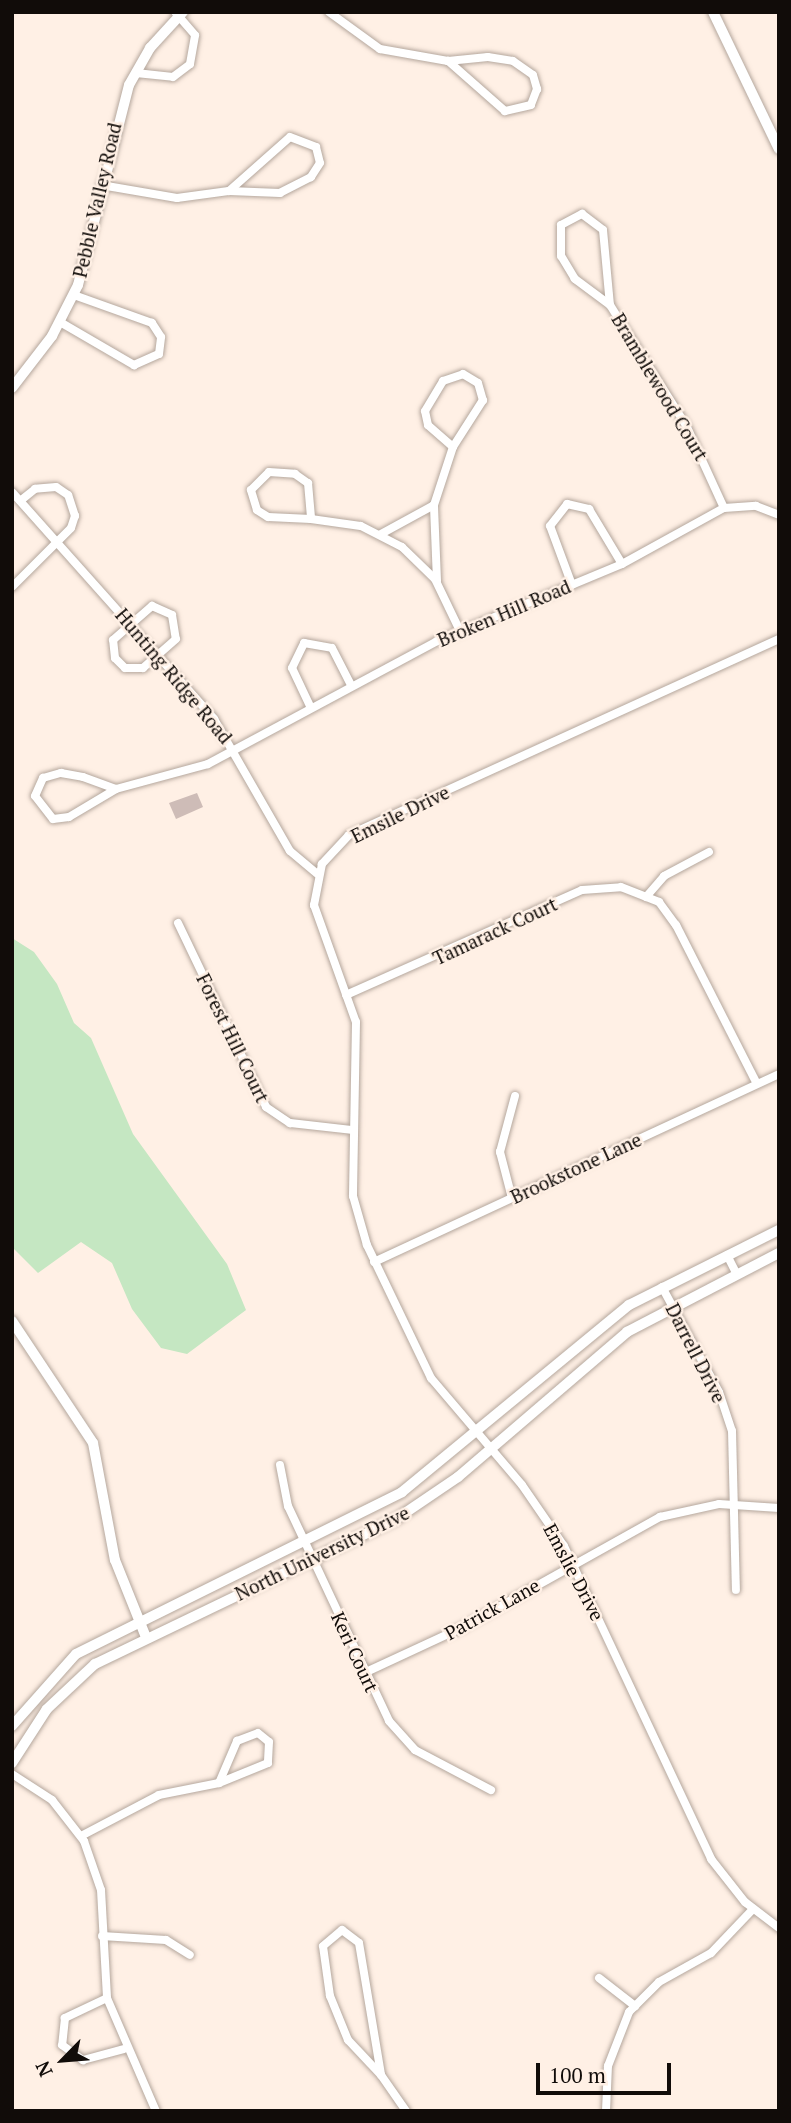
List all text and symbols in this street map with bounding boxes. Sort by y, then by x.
street label: Pebble Valley Road [68,120,126,280]
street label: Bramblewood Court [607,309,713,465]
street label: Broken Hill Road [434,575,574,651]
street label: Hunting Ridge Road [111,604,237,748]
street label: Emsile Drive [347,780,453,848]
street label: Tamarack Court [429,892,561,970]
street label: Forest Hill Court [192,970,274,1106]
street label: Brookstone Lane [507,1128,645,1208]
street label: Darrell Drive [661,1299,731,1407]
street label: North University Drive [231,1501,413,1605]
street label: Emslie Drive [539,1520,609,1624]
street label: Patrick Lane [441,1574,543,1644]
street label: Keri Court [326,1608,384,1696]
north arrow [28,2025,98,2095]
scale bar [539,2050,674,2094]
text: N [29,2057,58,2081]
text: 100 m [549,2061,606,2089]

